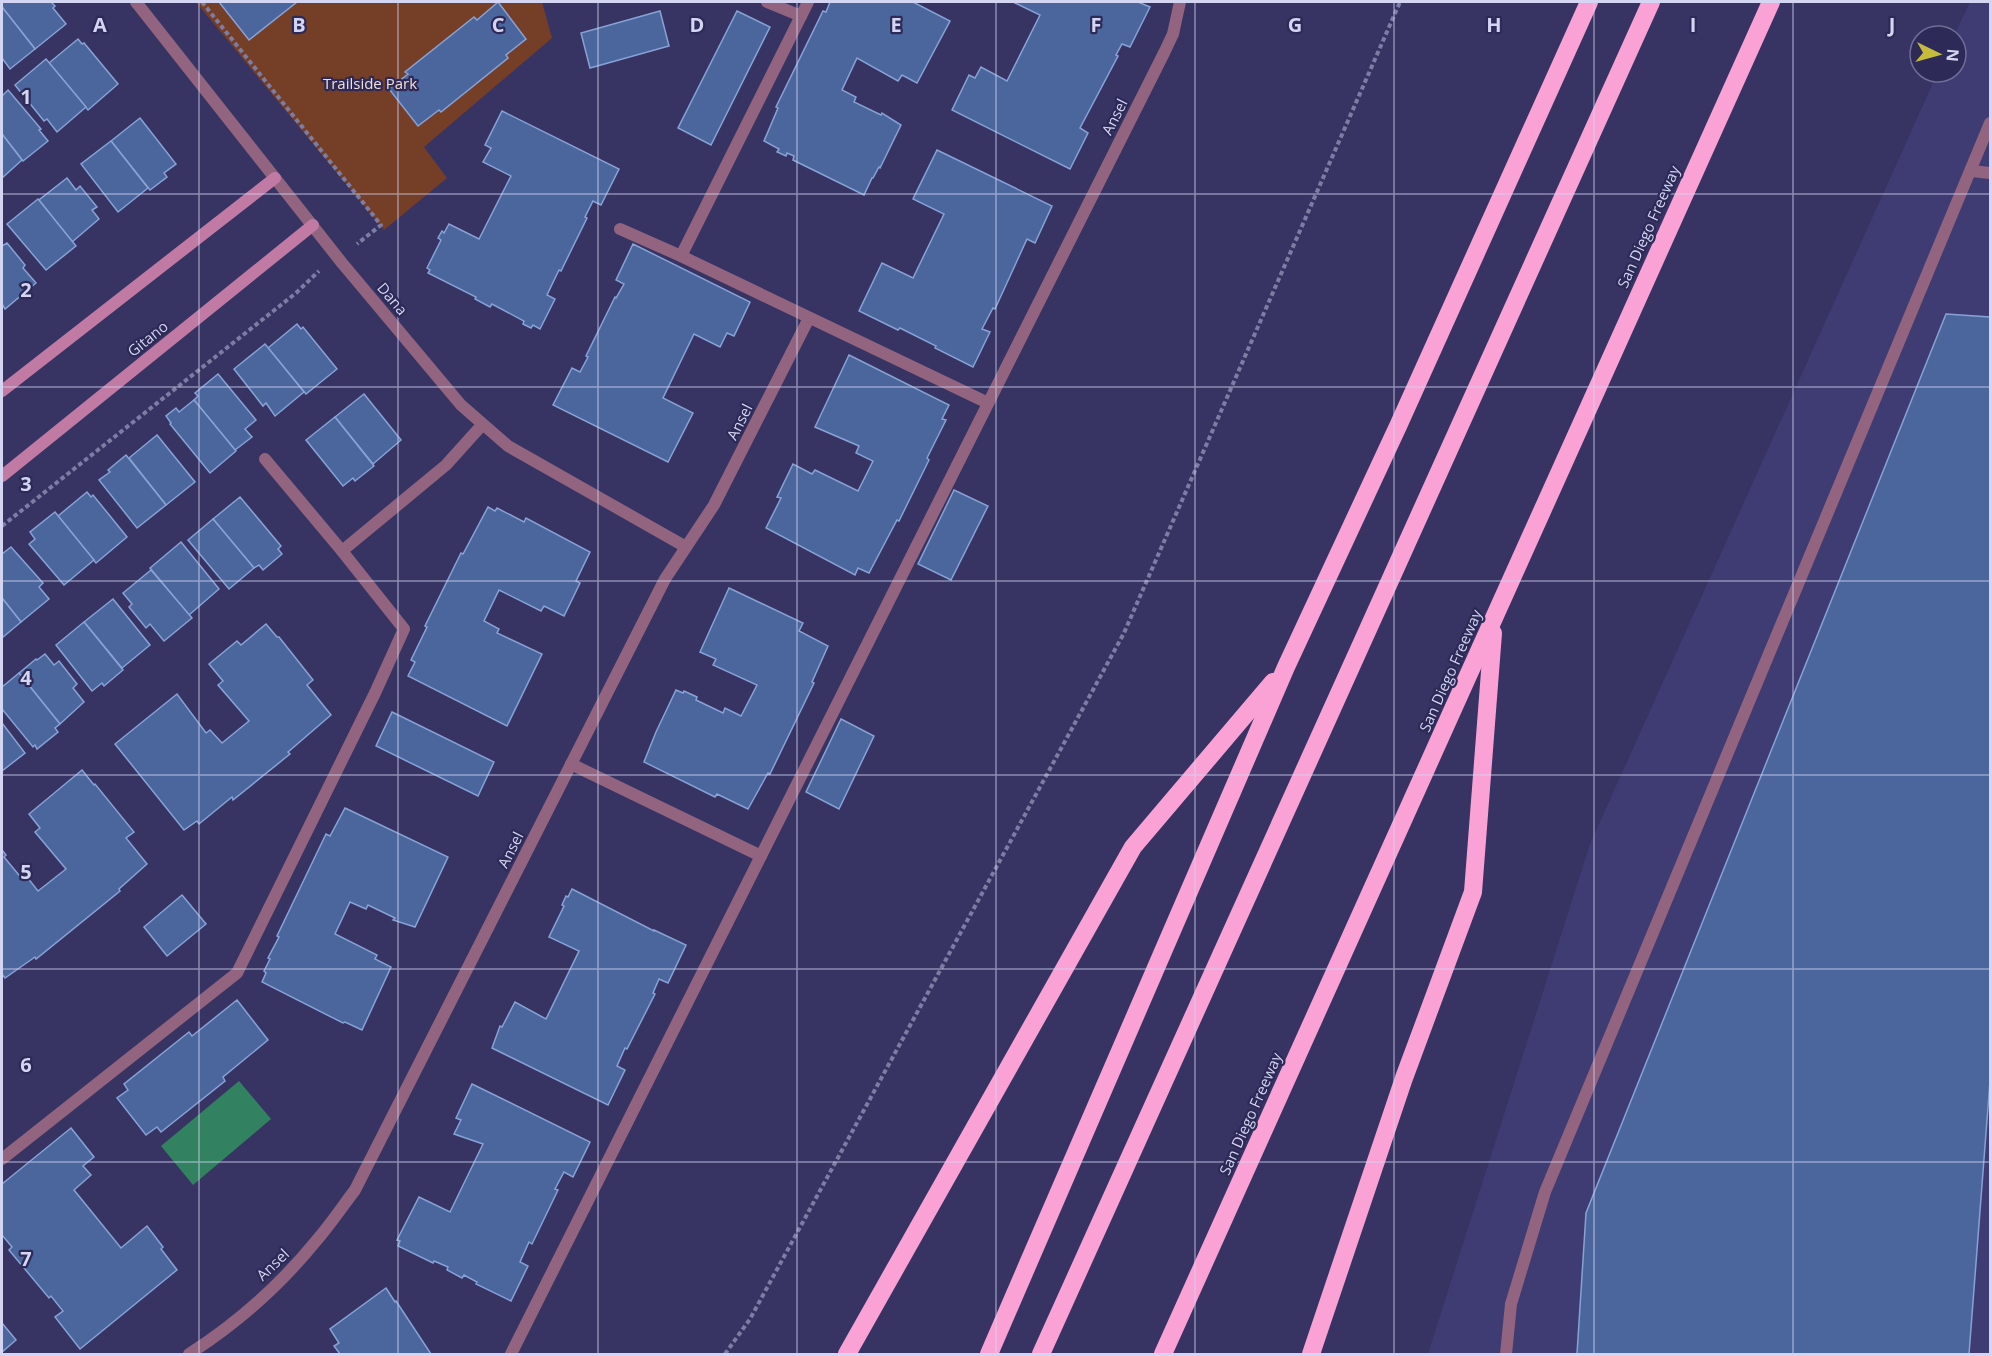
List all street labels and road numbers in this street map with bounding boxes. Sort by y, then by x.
street label: Ansel [1097,95,1132,138]
street label: San Diego Freeway [1612,162,1684,291]
street label: Dana [373,278,412,319]
street label: Gitano [123,316,172,361]
street label: Ansel [722,400,757,443]
street label: San Diego Freeway [1414,606,1486,735]
street label: Ansel [493,828,528,871]
street label: San Diego Freeway [1214,1049,1286,1178]
street label: Ansel [252,1244,293,1285]

